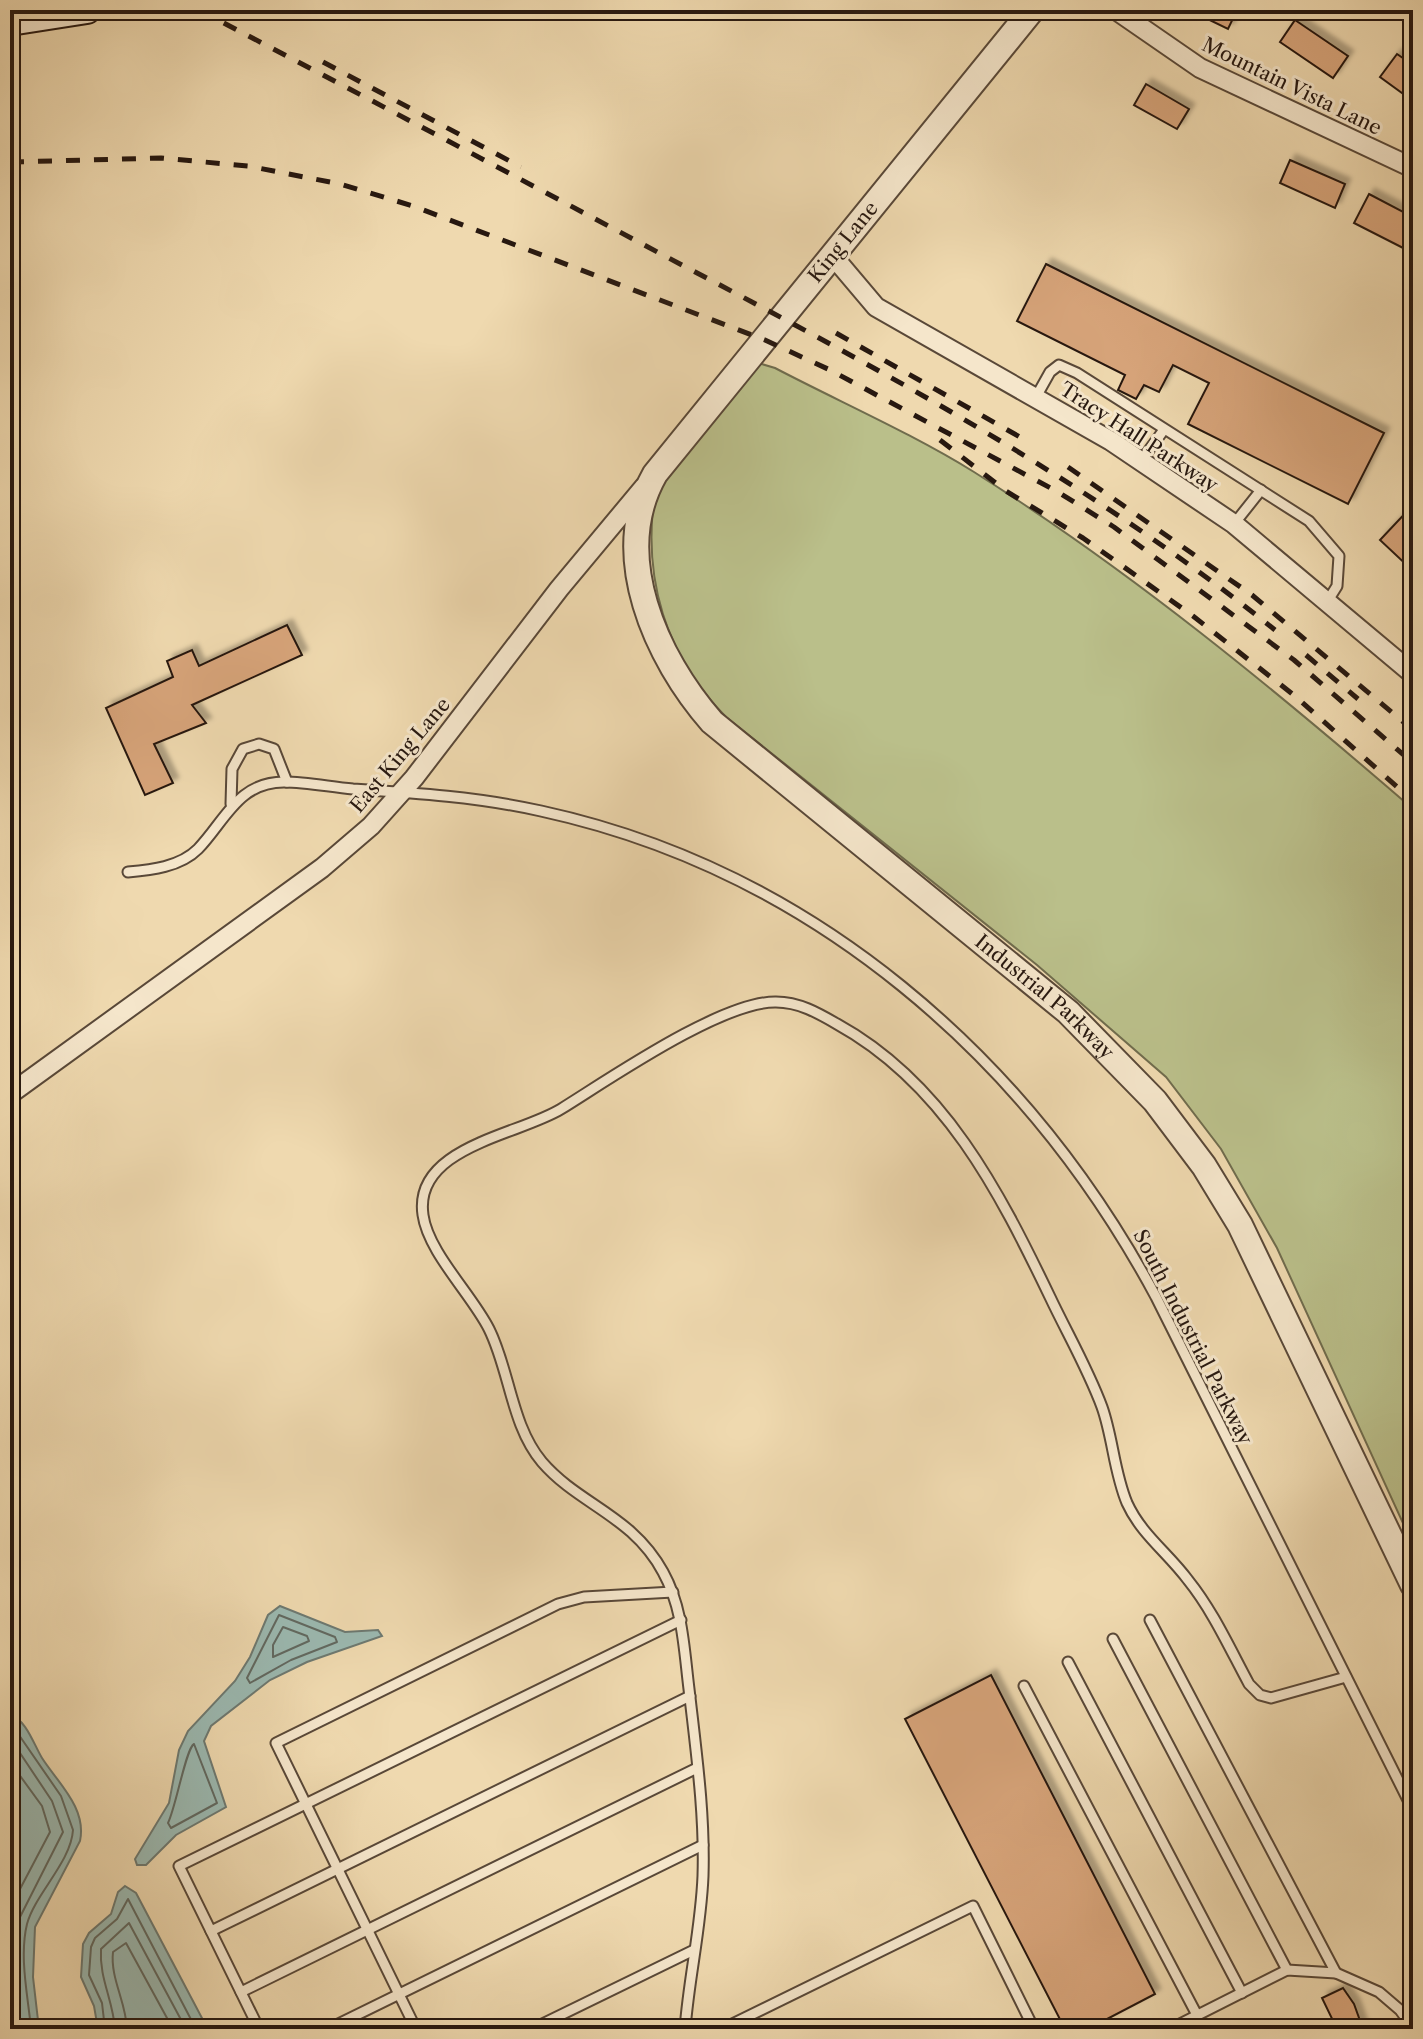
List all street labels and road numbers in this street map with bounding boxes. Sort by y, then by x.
street label: Mountain Vista Lane [1198,32,1386,140]
street label: King Lane [803,197,883,287]
street label: Tracy Hall Parkway [1055,377,1223,498]
street label: East King Lane [345,693,455,817]
street label: Industrial Parkway [970,929,1120,1064]
street label: South Industrial Parkway [1128,1225,1258,1449]

